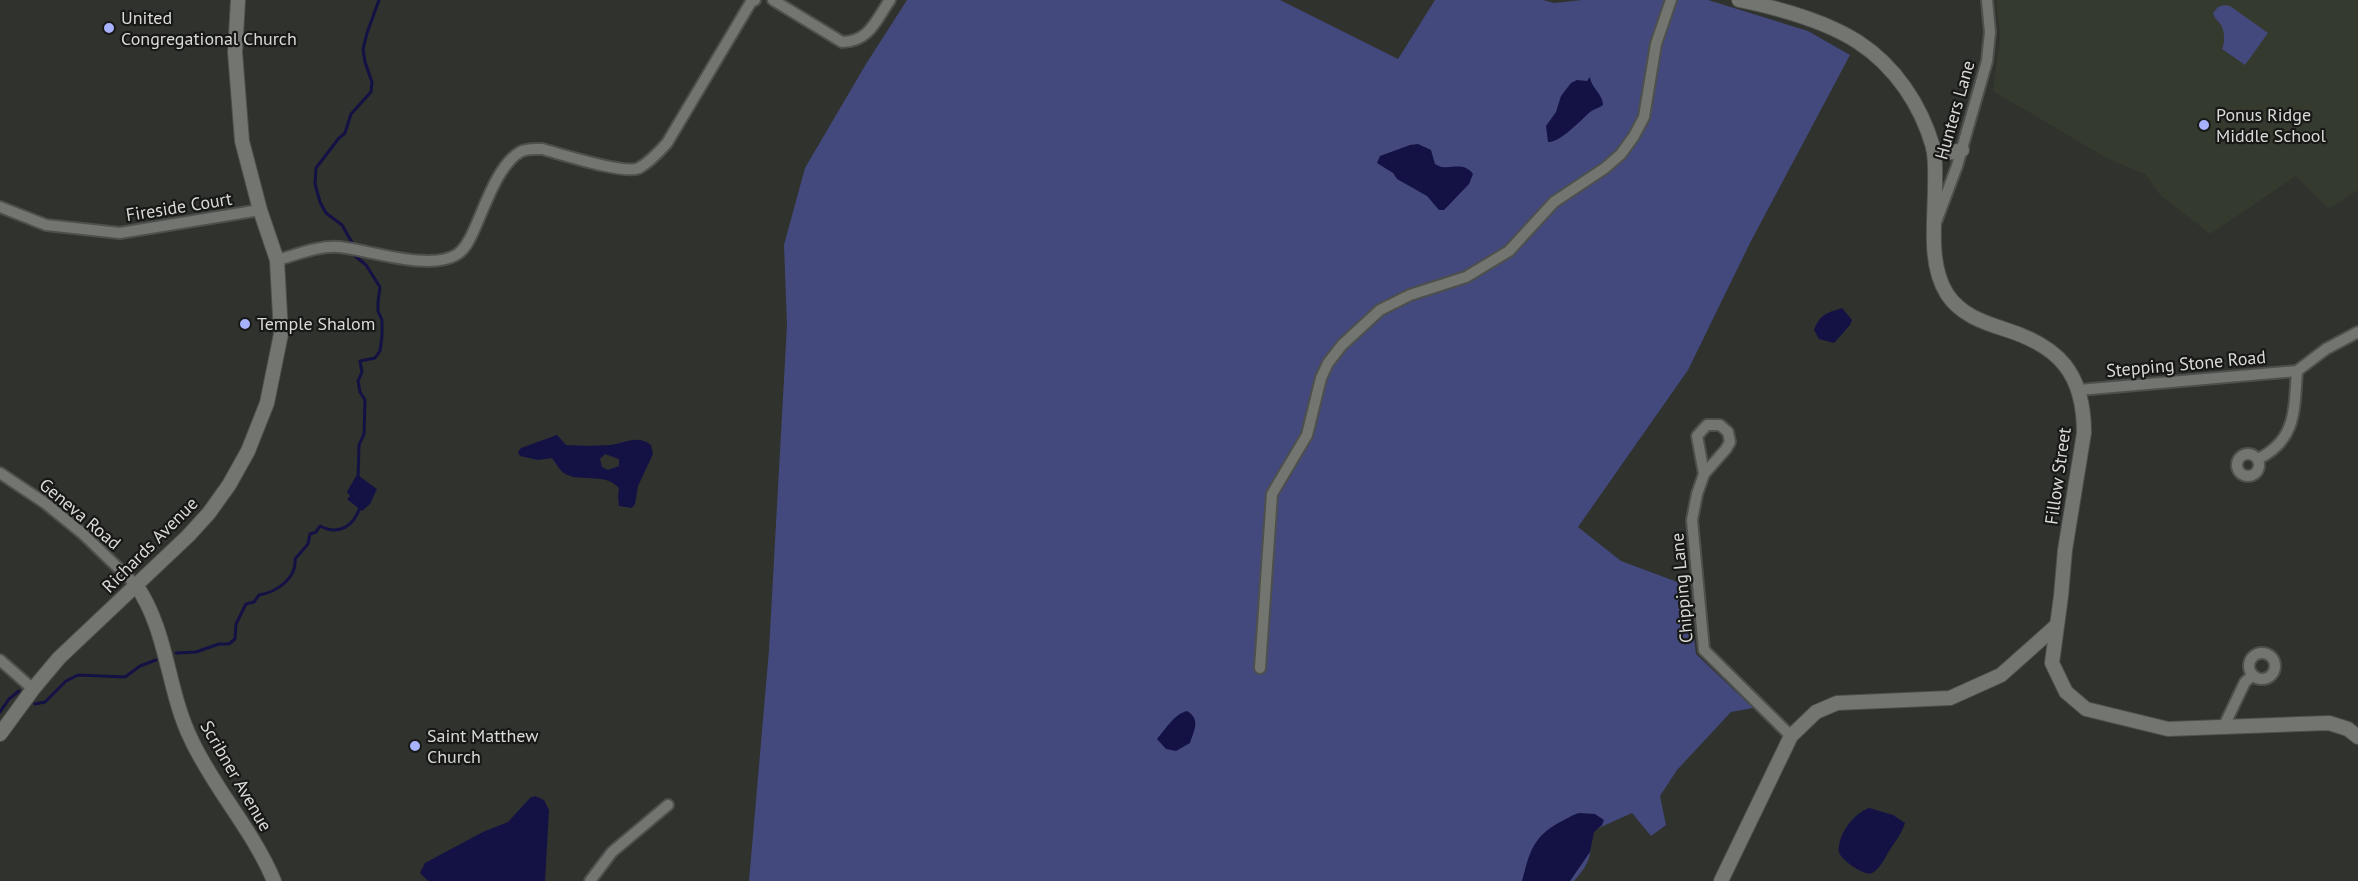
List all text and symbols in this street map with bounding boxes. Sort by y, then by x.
place label: United Congregational Church [121,6,297,50]
marker: United Congregational Church [102,21,116,35]
street label: Hunters Lane [1929,58,1980,162]
place label: Ponus Ridge Middle School [2216,103,2326,147]
marker: Ponus Ridge Middle School [2197,118,2211,132]
street label: Fireside Court [124,187,234,226]
place label: Temple Shalom [257,312,375,335]
marker: Temple Shalom [238,317,252,331]
street label: Stepping Stone Road [2105,345,2267,382]
street label: Fillow Street [2039,426,2076,526]
street label: Geneva Road [35,473,126,554]
street label: Richards Avenue [97,492,202,597]
street label: Chipping Lane [1665,532,1698,644]
street label: Scribner Avenue [195,716,277,835]
place label: Saint Matthew Church [427,724,539,768]
marker: Saint Matthew Church [408,739,422,753]

